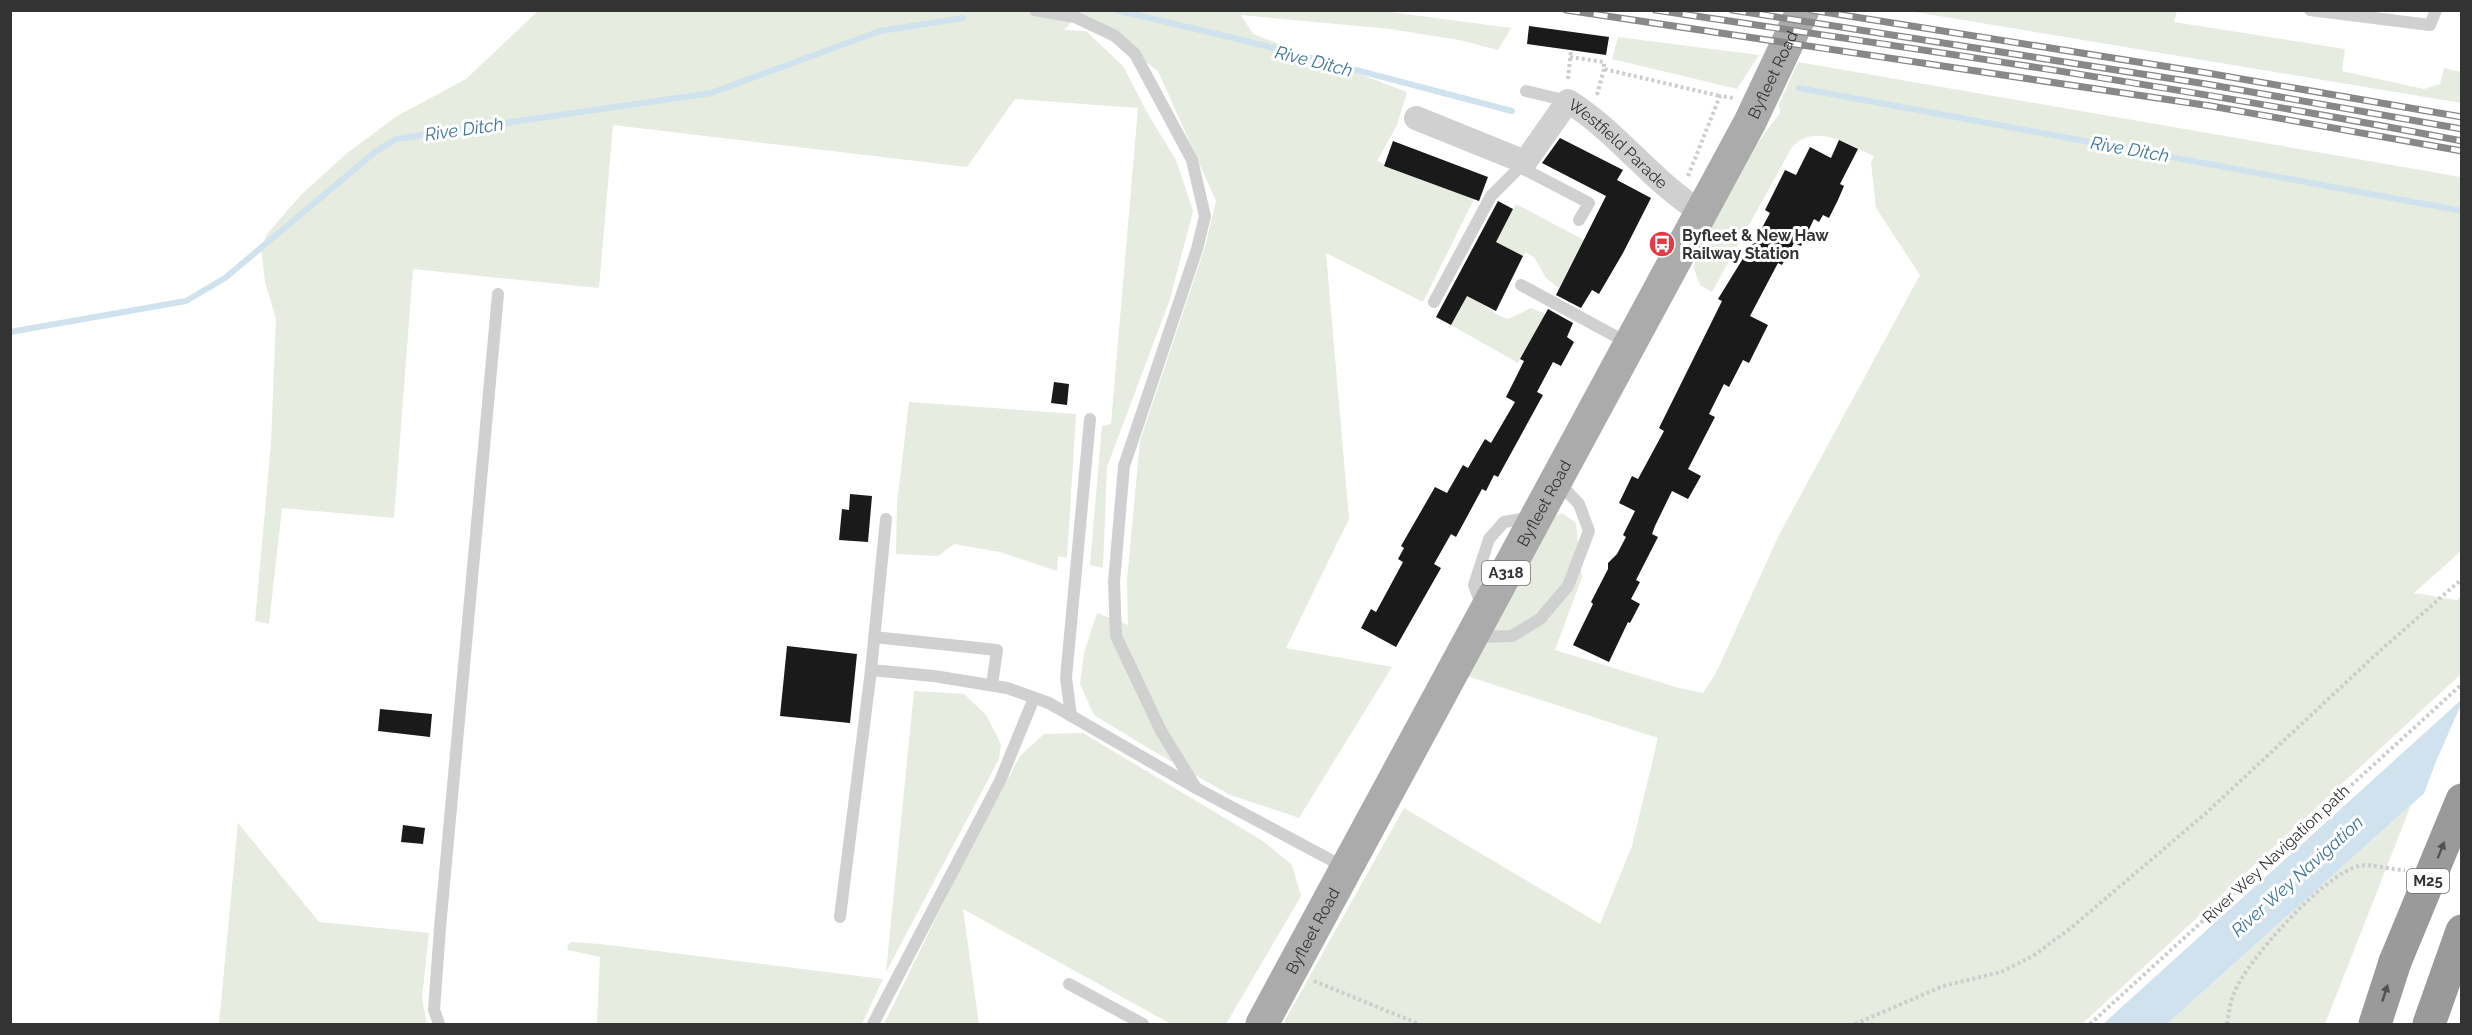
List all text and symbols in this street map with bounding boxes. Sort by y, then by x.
street label: Byfleet Road [1743,27,1801,122]
water label: Rive Ditch [1273,41,1355,81]
street label: Westfield Parade [1565,94,1672,192]
water label: Rive Ditch [423,113,505,145]
water label: Rive Ditch [2089,132,2171,166]
place label: Byfleet & New Haw Railway Station [1682,226,1829,263]
bus stop icon: Byfleet & New Haw Railway Station [1647,229,1677,259]
street label: Byfleet Road [1513,457,1575,550]
road number: A318 [1482,561,1530,585]
street label: River Wey Navigation path [2198,780,2354,928]
water label: River Wey Navigation [2226,811,2368,941]
one-way arrow [2436,840,2446,858]
road number: M25 [2407,869,2449,893]
street label: Byfleet Road [1281,884,1343,977]
one-way arrow [2381,984,2390,1002]

